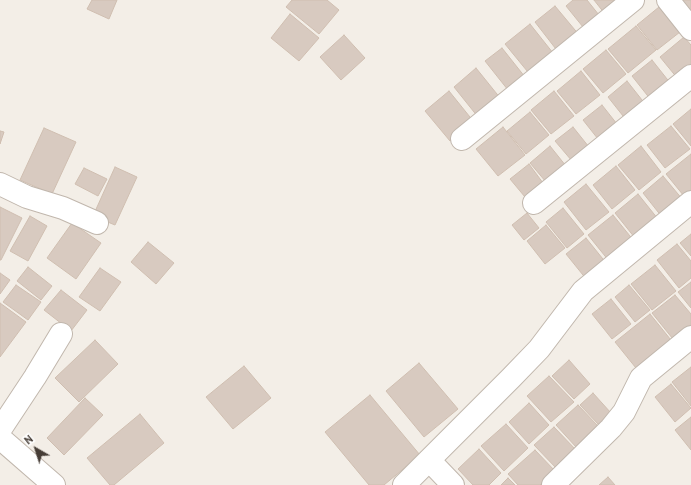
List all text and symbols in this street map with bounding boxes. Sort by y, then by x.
north arrow [16,429,56,469]
text: N [21,432,36,447]

